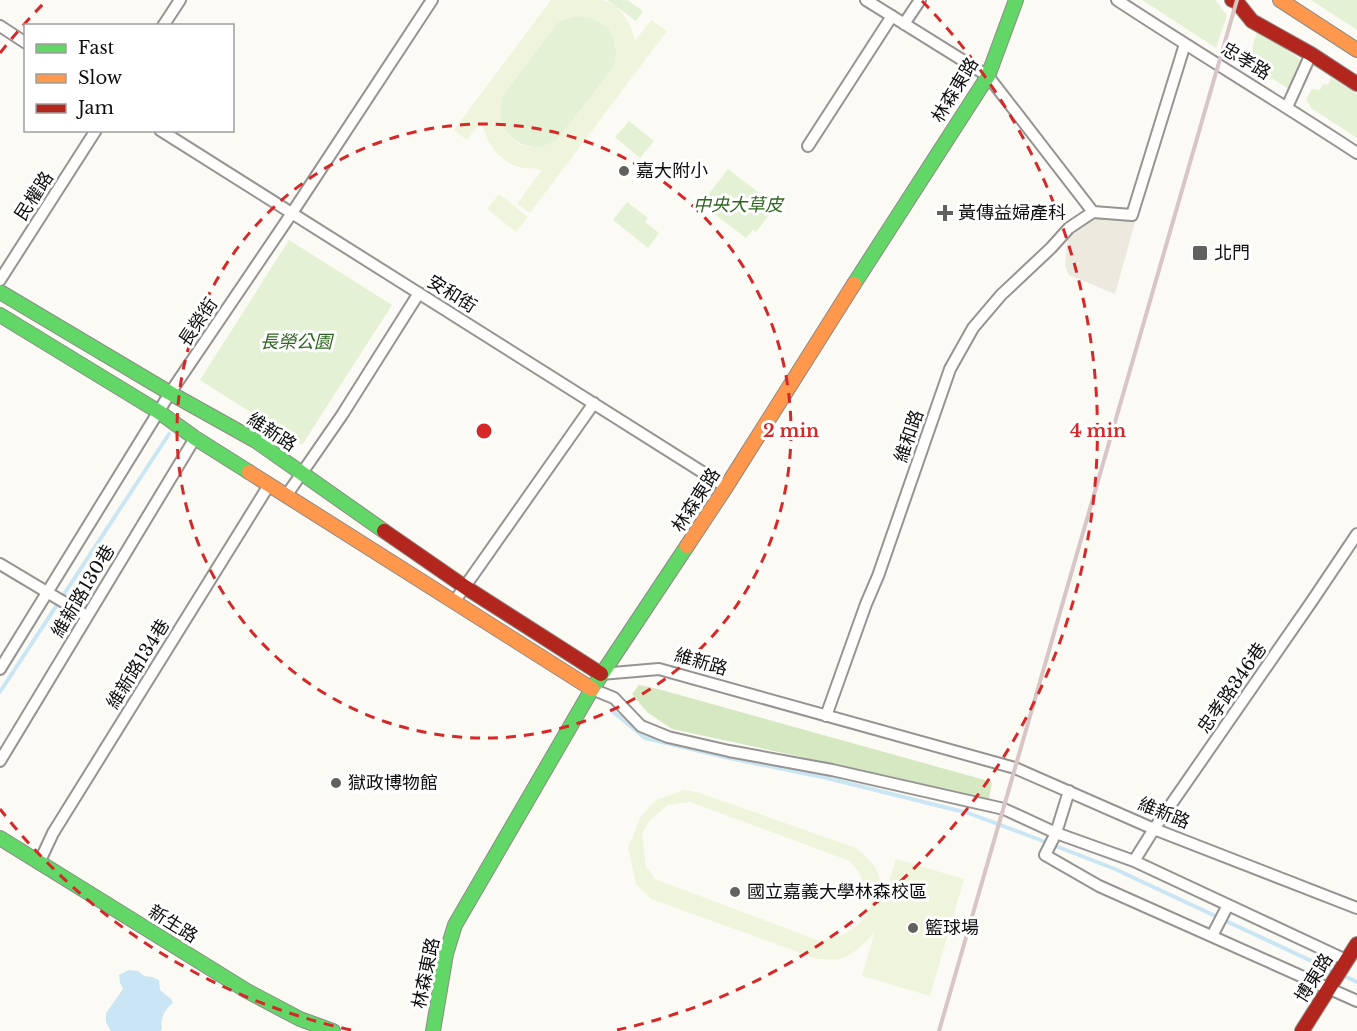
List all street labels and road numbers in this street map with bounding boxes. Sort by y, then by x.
street label: 忠孝路 [1217,38,1275,84]
street label: 林森東路 [927,53,983,127]
street label: 民權路 [10,167,58,225]
street label: 安和街 [423,270,481,318]
street label: 長榮街 [174,293,222,351]
street label: 維和路 [890,407,928,465]
street label: 維新路 [243,408,301,456]
street label: 林森東路 [667,464,725,536]
street label: 維新路130巷 [47,541,119,641]
street label: 維新路134巷 [102,615,174,713]
street label: 忠孝路346巷 [1193,639,1271,737]
street label: 維新路 [672,644,730,680]
street label: 維新路 [1135,793,1193,833]
street label: 新生路 [144,900,202,948]
street label: 林森東路 [408,935,444,1011]
street label: 博東路 [1290,949,1338,1007]

